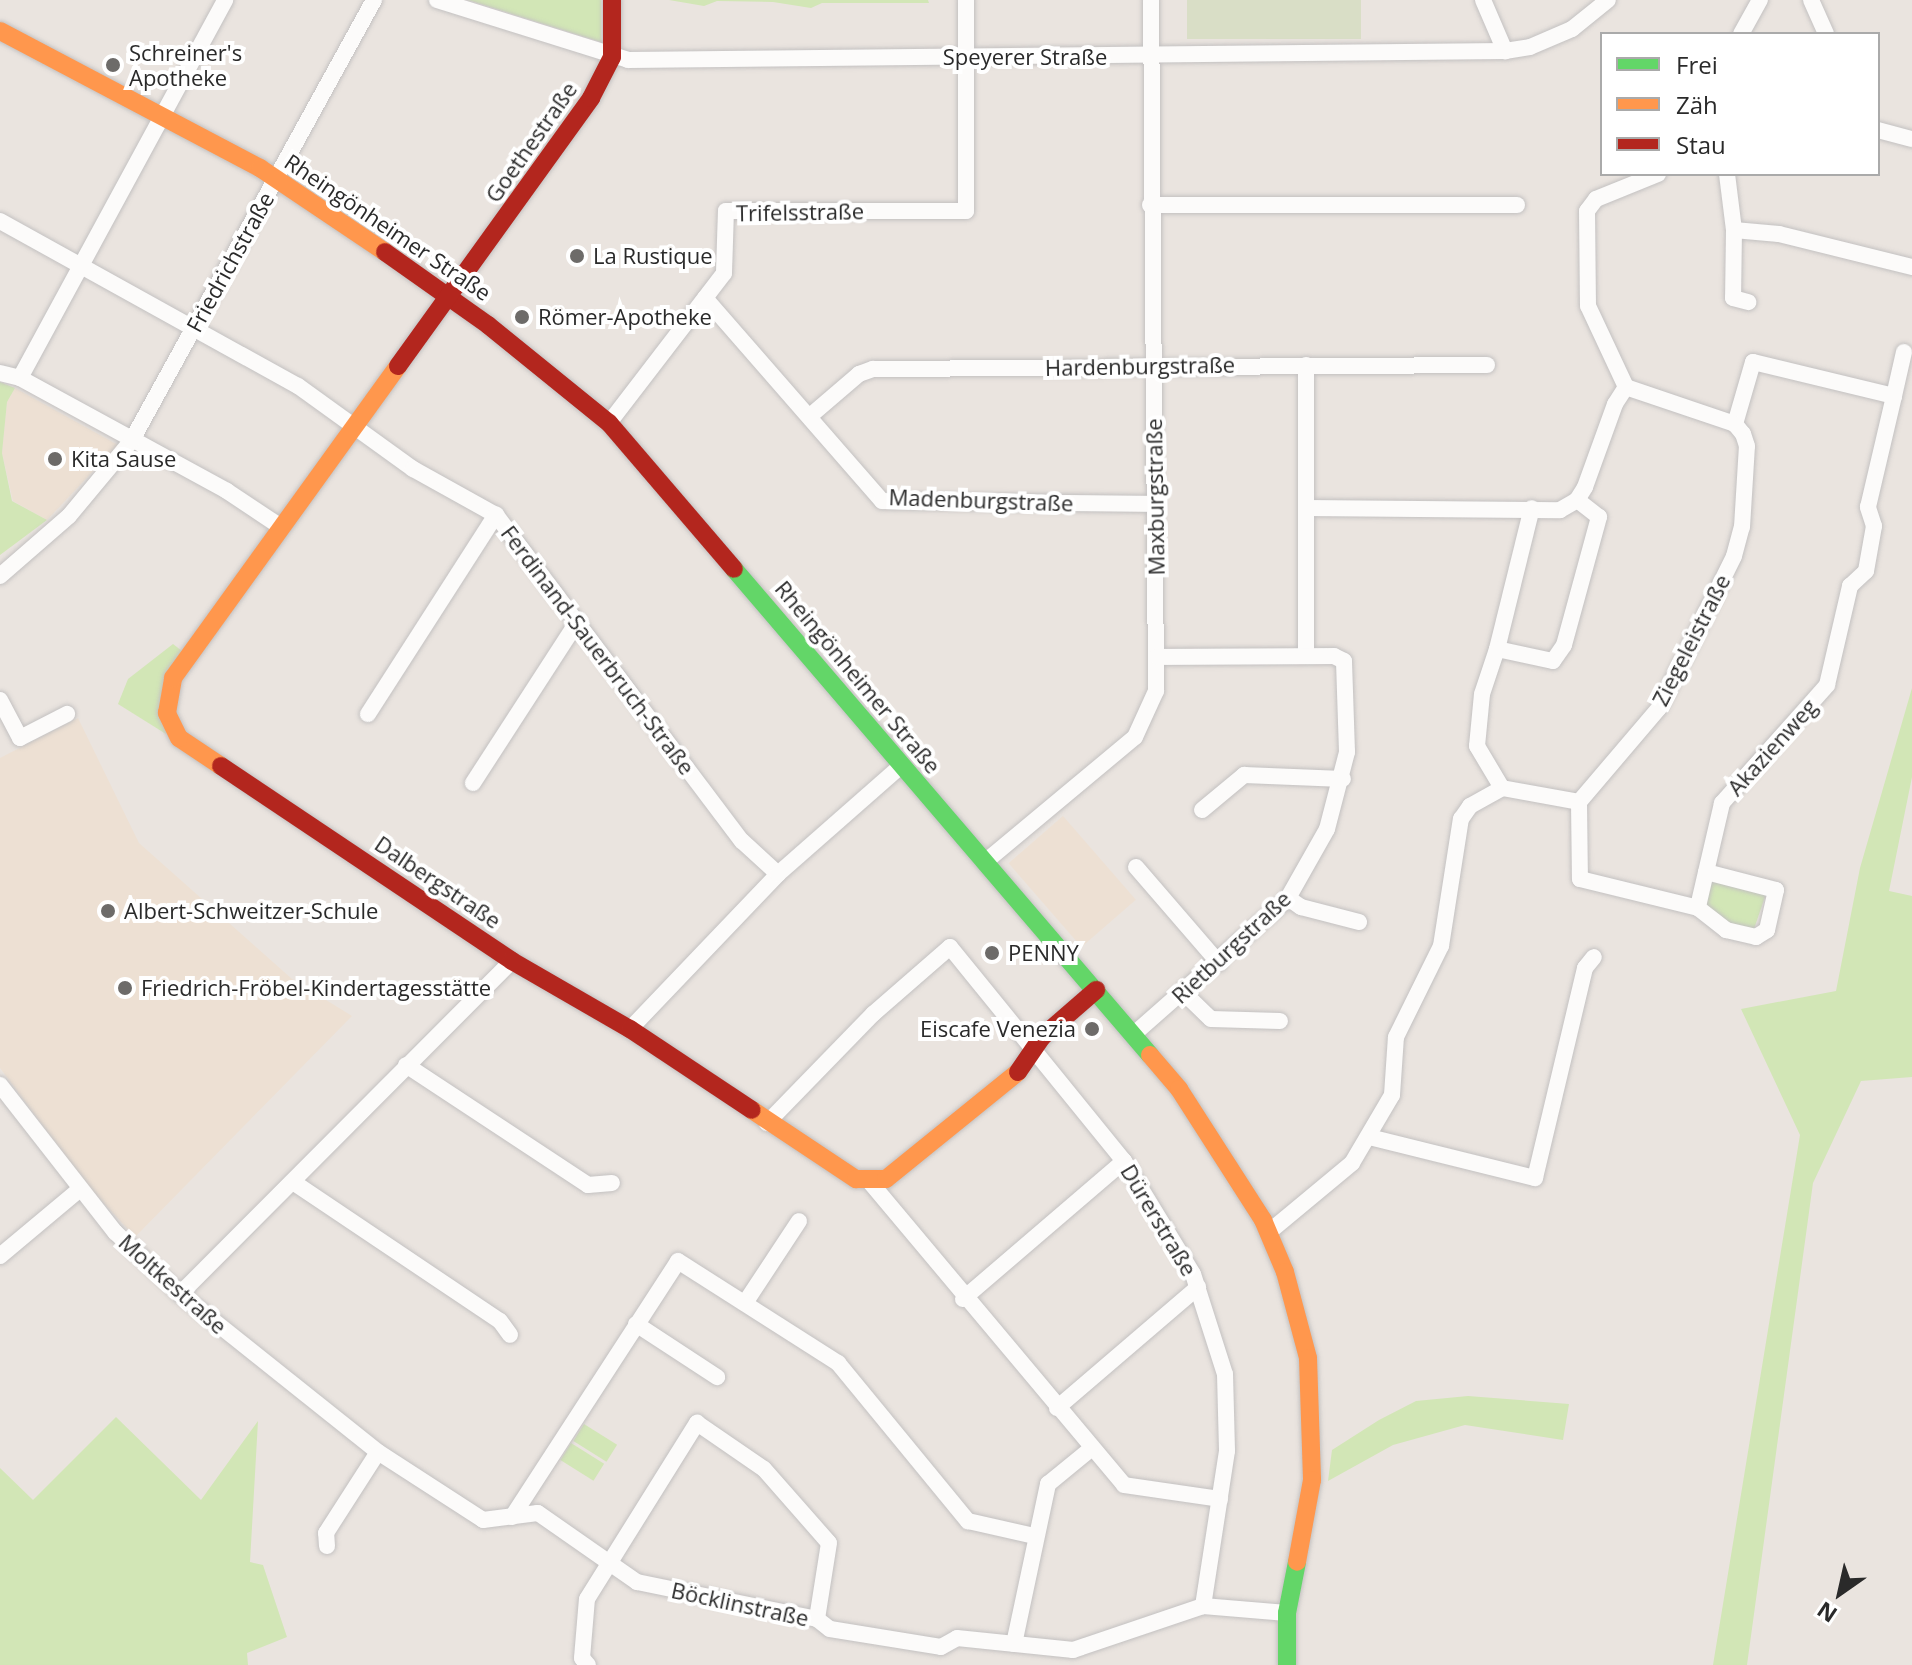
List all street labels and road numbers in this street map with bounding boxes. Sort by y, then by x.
street label: Speyerer Straße [943,44,1107,70]
street label: Goethestraße [480,77,582,207]
street label: Rheingönheimer Straße [280,148,496,306]
street label: Friedrichstraße [181,187,279,337]
street label: Trifelsstraße [736,198,864,226]
street label: Hardenburgstraße [1045,351,1235,381]
street label: Maxburgstraße [1140,418,1170,576]
street label: Madenburgstraße [888,484,1074,516]
street label: Ferdinand-Sauerbruch-Straße [496,520,700,780]
street label: Ziegeleistraße [1647,570,1735,710]
street label: Rheingönheimer Straße [770,575,946,779]
street label: Akazienweg [1722,693,1822,801]
street label: Dalbergstraße [370,830,506,934]
street label: Rietburgstraße [1166,885,1296,1009]
street label: Dürerstraße [1115,1159,1203,1281]
street label: Moltkestraße [114,1229,232,1339]
street label: Böcklinstraße [669,1577,811,1631]

